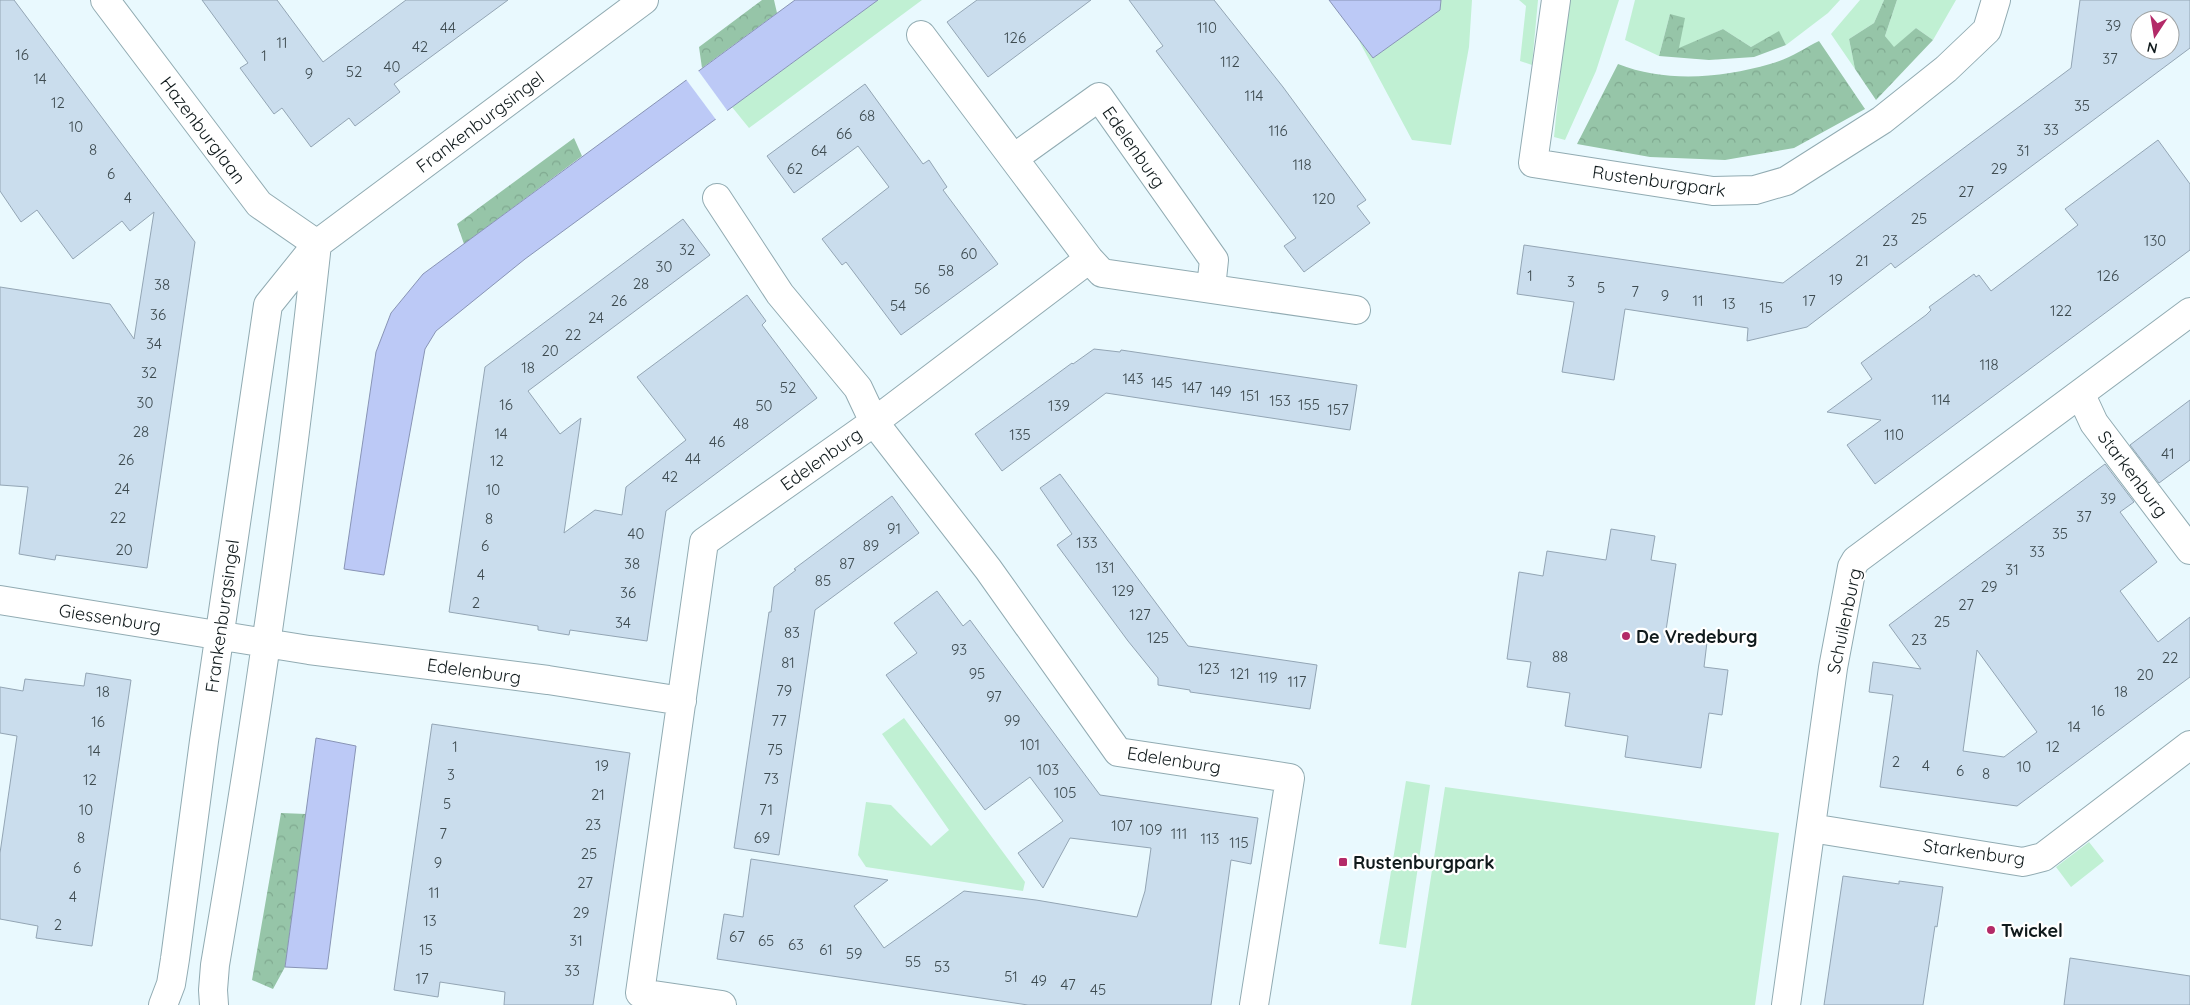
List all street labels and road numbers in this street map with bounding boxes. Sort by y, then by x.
street label: Frankenburgsingel [411,66,549,178]
street label: Hazenburglaan [155,72,251,188]
street label: Edelenburg [1097,102,1171,192]
street label: Rustenburgpark [1591,160,1727,202]
street label: Edelenburg [776,422,866,496]
street label: Starkenburg [2093,426,2173,522]
street label: Frankenburgsingel [200,538,244,694]
street label: Schuilenburg [1822,566,1866,676]
street label: Giessenburg [57,599,163,637]
street label: Edelenburg [425,653,523,689]
street label: Edelenburg [1125,741,1223,779]
street label: Starkenburg [1921,833,2027,871]

